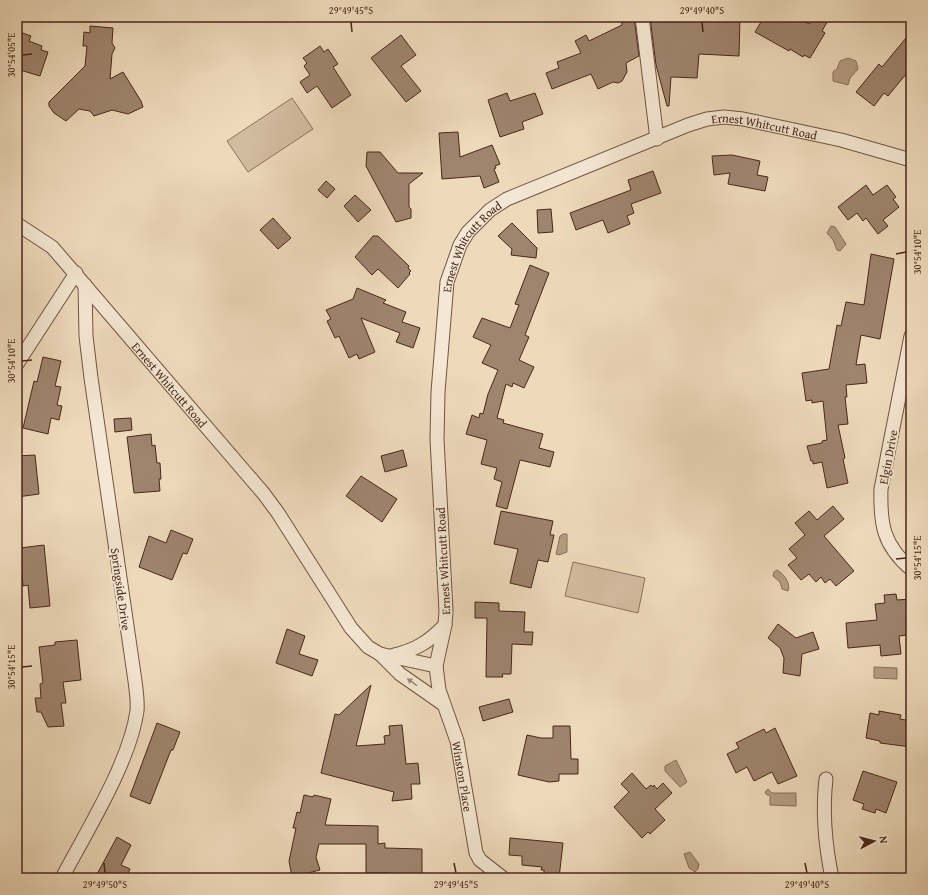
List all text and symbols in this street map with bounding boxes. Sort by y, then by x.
text: 29°49'45"S [329,3,373,18]
text: 29°49'40"S [680,3,724,18]
text: 30°54'05"E [4,33,19,77]
street label: Ernest Whitcutt Road [710,108,820,143]
street label: Ernest Whitcutt Road [438,196,505,293]
text: 30°54'10"E [910,230,925,274]
street label: Ernest Whitcutt Road [128,338,212,431]
text: 30°54'10"E [4,339,19,383]
street label: Elgin Drive [874,428,902,486]
street label: Ernest Whitcutt Road [432,506,454,615]
text: 30°54'15"E [910,536,925,580]
street label: Springside Drive [107,547,135,632]
text: 30°54'15"E [4,645,19,689]
one-way arrow [406,678,417,686]
street label: Winston Place [449,740,477,813]
north arrow [854,821,894,861]
text: N [876,835,892,845]
text: 29°49'50"S [83,877,127,892]
text: 29°49'45"S [434,877,478,892]
text: 29°49'40"S [785,877,829,892]

